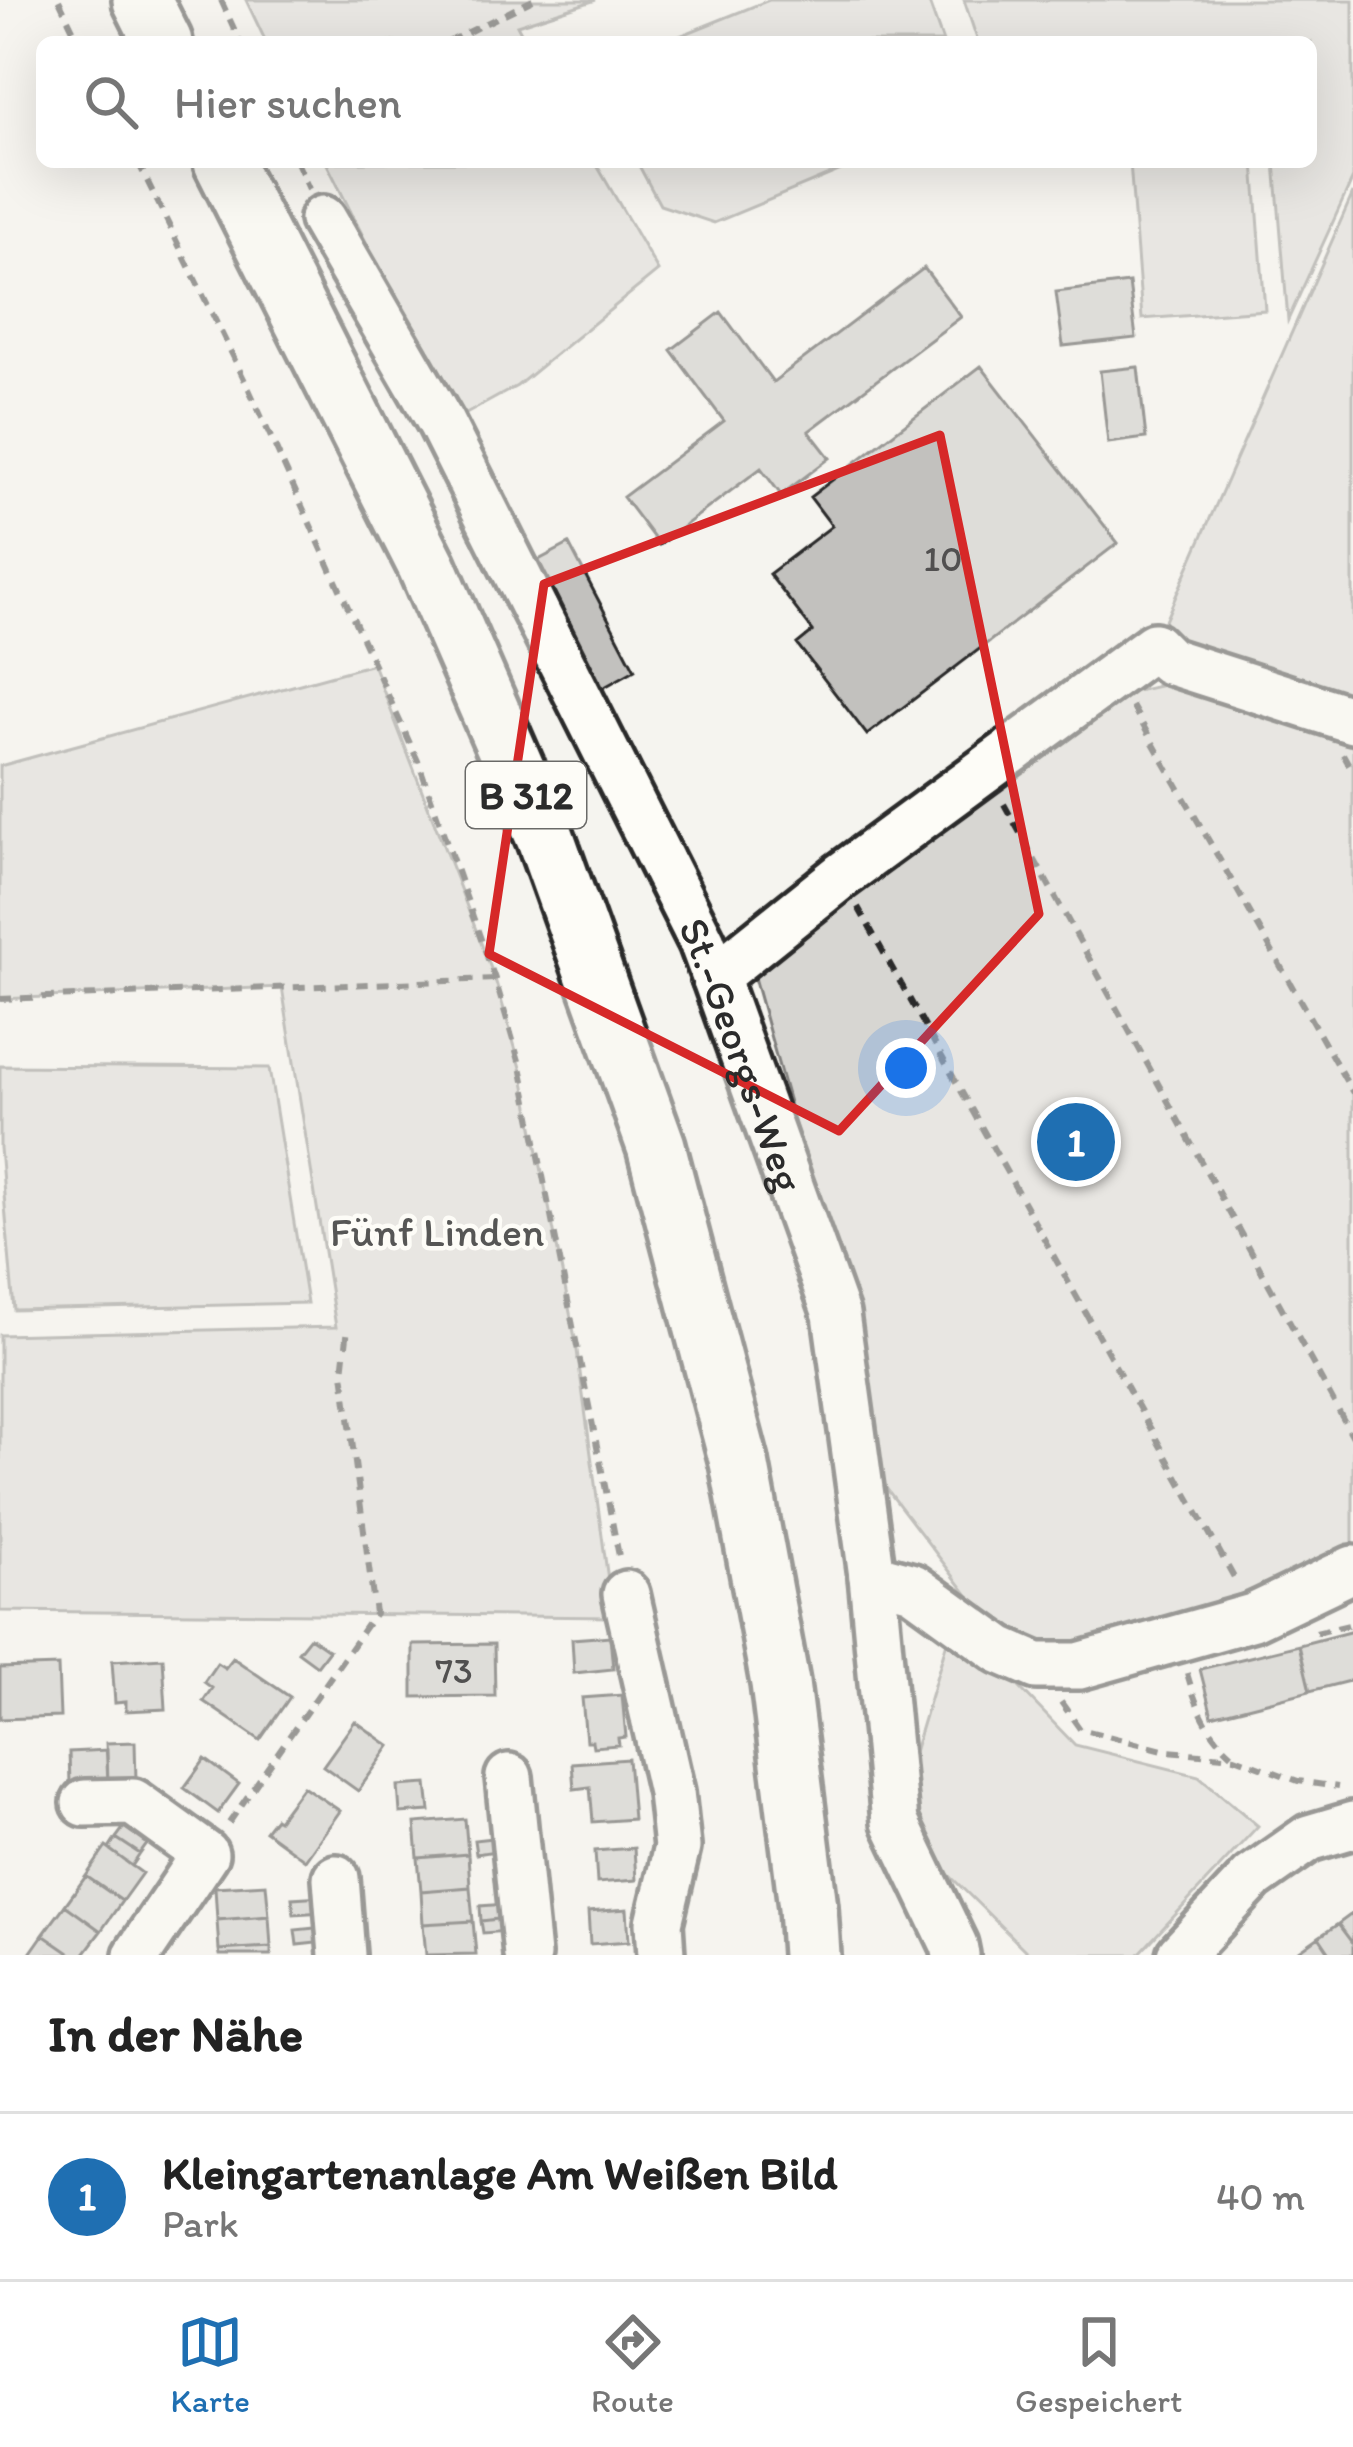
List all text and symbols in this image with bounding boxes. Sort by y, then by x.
search box [36,36,1317,168]
icon: search [78,69,144,135]
text: Hier suchen [174,75,402,129]
house number: 10 [924,537,962,580]
road number: B 312 [466,762,586,828]
street label: St.-Georgs-Weg [668,909,815,1199]
your location [876,1038,936,1098]
pin: 1 [1037,1097,1115,1187]
park label: Fünf Linden [330,1206,544,1257]
house number: 73 [435,1649,473,1692]
text: In der Nähe [48,2003,303,2064]
text: Kleingartenanlage Am Weißen Bild [162,2146,837,2200]
text: 1 [78,2173,96,2220]
text: 40 m [1216,2173,1305,2220]
text: Park [162,2200,239,2247]
tab: Karte [171,2309,250,2420]
tab: Route [591,2309,674,2420]
tab: Gespeichert [1015,2309,1182,2420]

